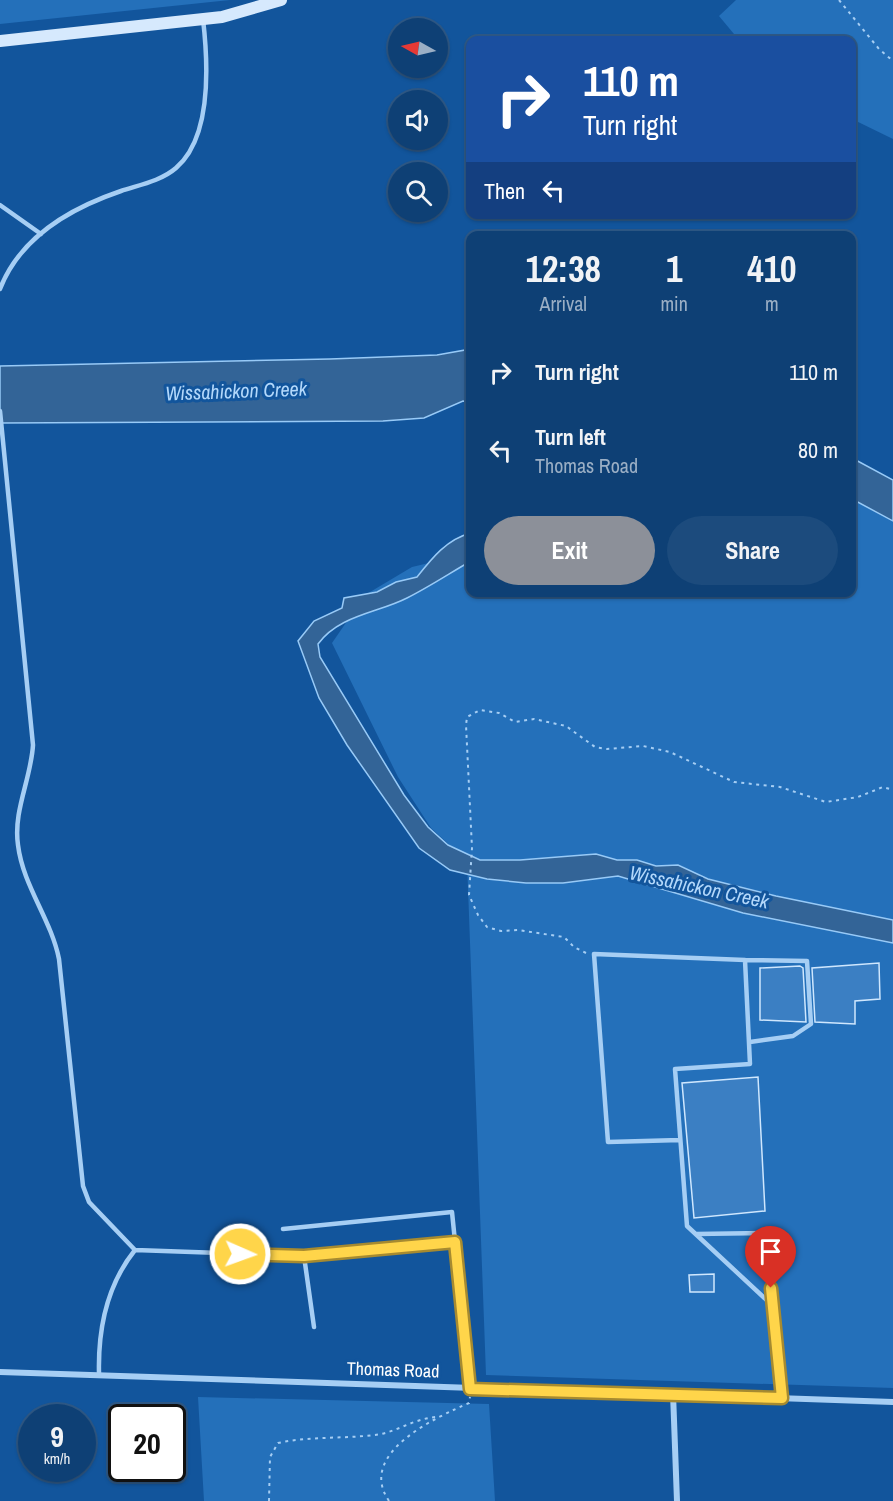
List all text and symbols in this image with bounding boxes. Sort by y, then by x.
north arrow [388,18,448,78]
map controls [388,18,448,222]
text: 110 m [583,53,679,109]
icon: right [484,60,562,138]
button: sound [388,90,448,150]
text: Turn right [583,107,677,143]
button: search [388,162,448,222]
icon: left [537,174,570,207]
text: Then [484,176,525,206]
text: 12:38 [525,245,601,293]
text: 1 [666,245,682,293]
text: 410 [747,245,797,293]
text: Arrival [540,290,587,317]
text: min [660,290,688,317]
text: m [765,290,779,317]
icon: right [484,356,517,389]
text: Turn right [535,357,619,387]
text: 110 m [789,357,838,387]
water label: Wissahickon Creek [165,375,308,406]
text: Turn left [535,422,606,452]
icon: left [484,434,517,467]
text: 80 m [798,435,838,465]
text: Thomas Road [535,452,638,479]
button: Exit [484,516,655,585]
button: Share [667,516,838,585]
water label: Wissahickon Creek [627,859,772,915]
position arrow [208,1222,272,1286]
pin [745,1226,796,1288]
icon: arrive [754,1235,787,1268]
street label: Thomas Road [346,1355,440,1384]
speed limit sign: 20 [108,1404,186,1482]
text: 9 [50,1416,64,1456]
text: km/h [44,1448,70,1469]

